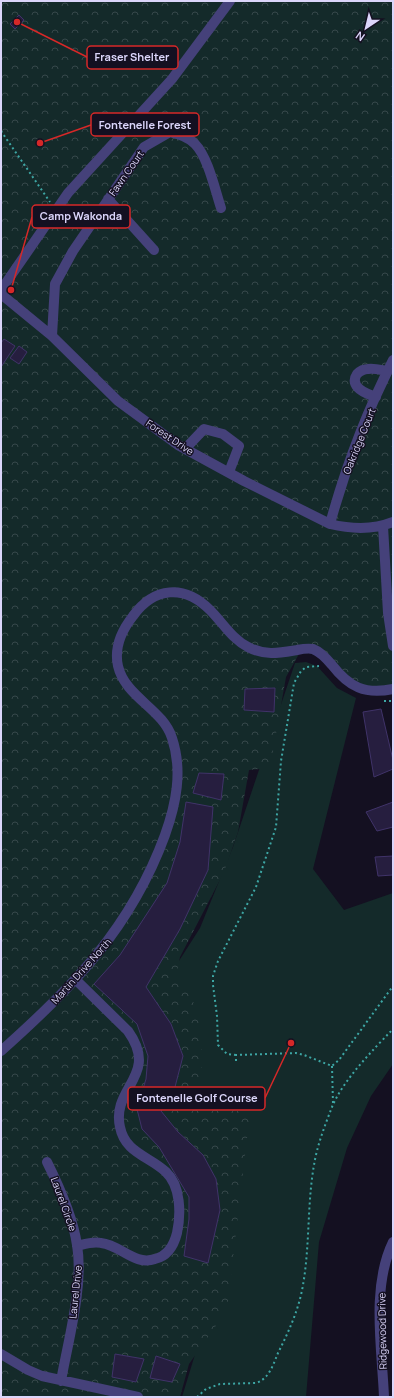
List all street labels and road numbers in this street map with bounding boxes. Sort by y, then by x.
street label: Fawn Court [105,148,147,198]
street label: Oakridge Court [339,406,379,476]
street label: Forest Drive [143,416,197,458]
street label: Martin Drive North [48,935,114,1007]
street label: Laurel Circle [48,1175,80,1233]
street label: Laurel Drive [65,1264,85,1319]
street label: Ridgewood Drive [374,1292,390,1369]

